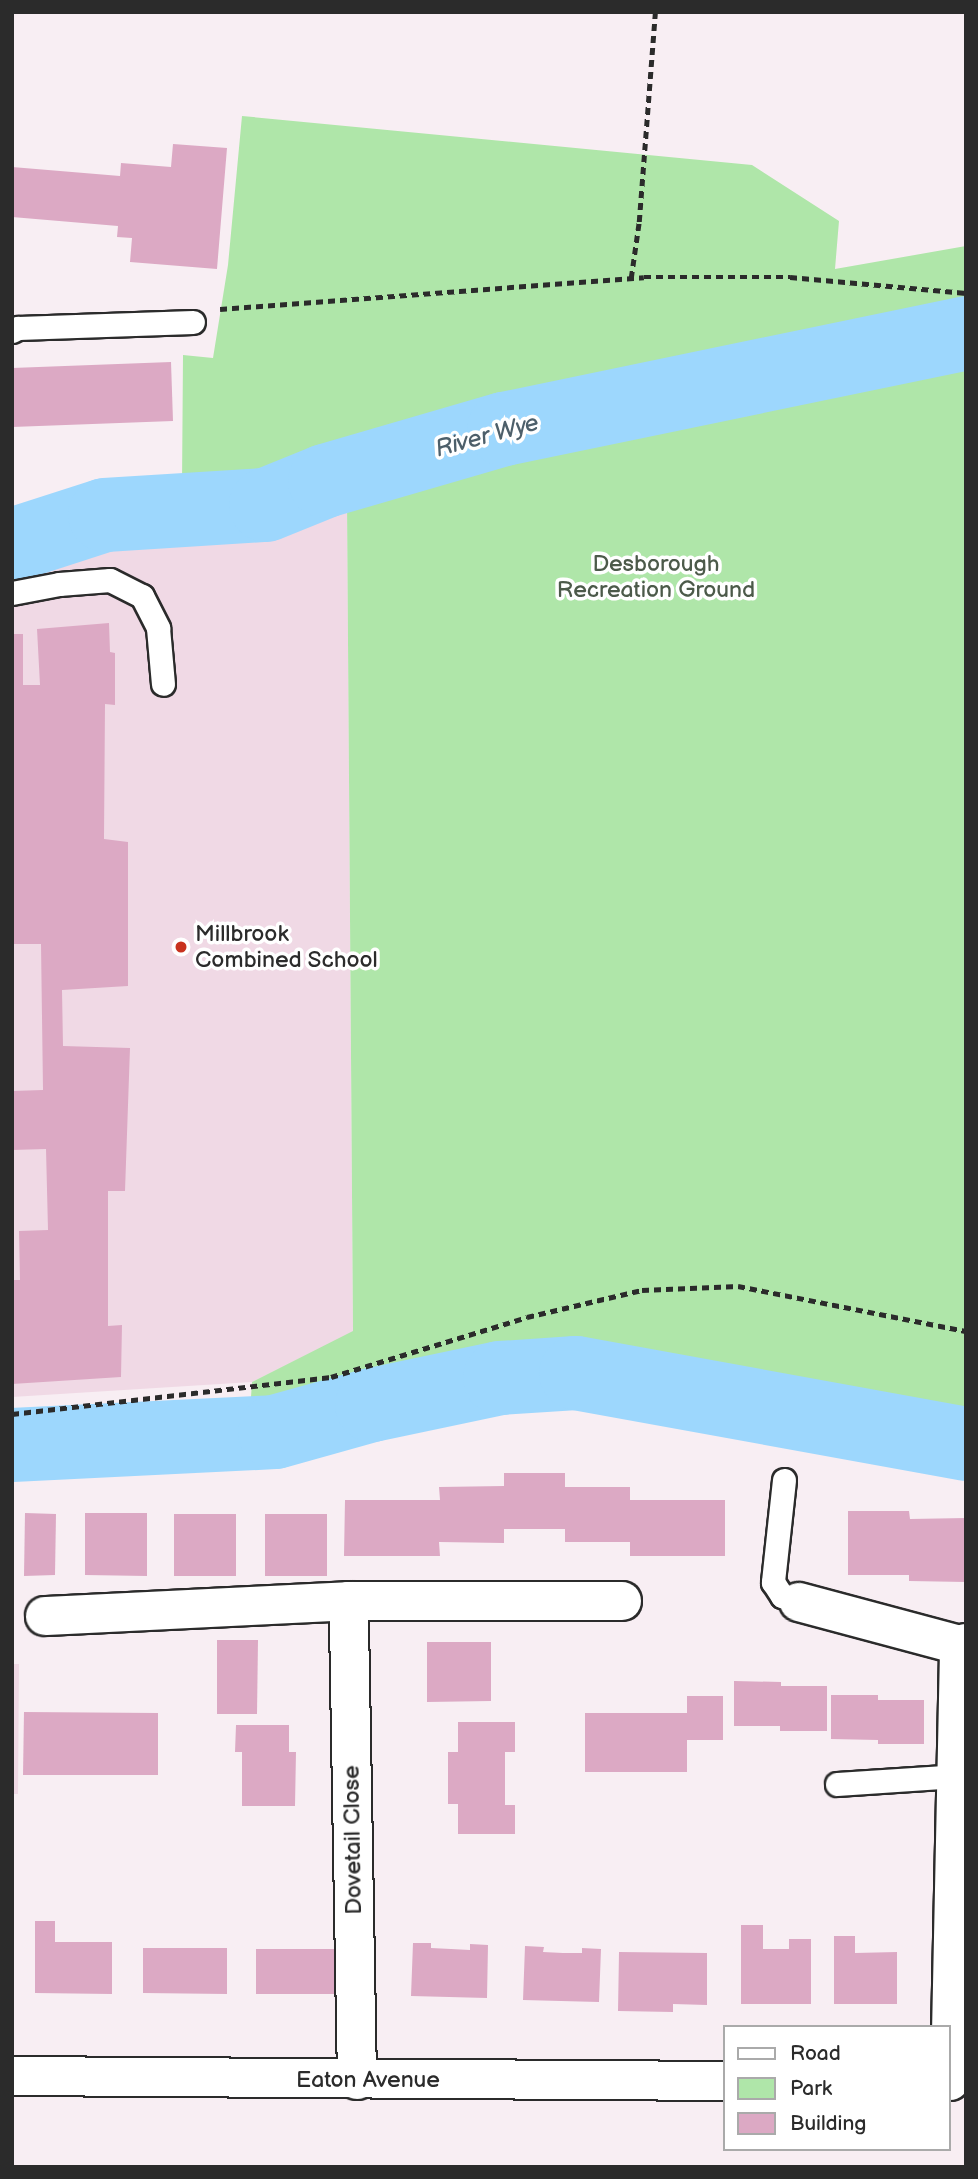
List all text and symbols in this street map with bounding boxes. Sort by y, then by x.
water label: River Wye [432,408,542,464]
park label: Desborough Recreation Ground [557,550,755,604]
place label: Millbrook Combined School [195,920,378,974]
marker: Millbrook Combined School [173,939,189,955]
street label: Dovetail Close [338,1765,368,1915]
legend [722,2025,950,2151]
text: Road [790,2041,841,2066]
street label: Eaton Avenue [296,2066,440,2094]
text: Park [790,2076,832,2101]
text: Building [790,2111,866,2136]

